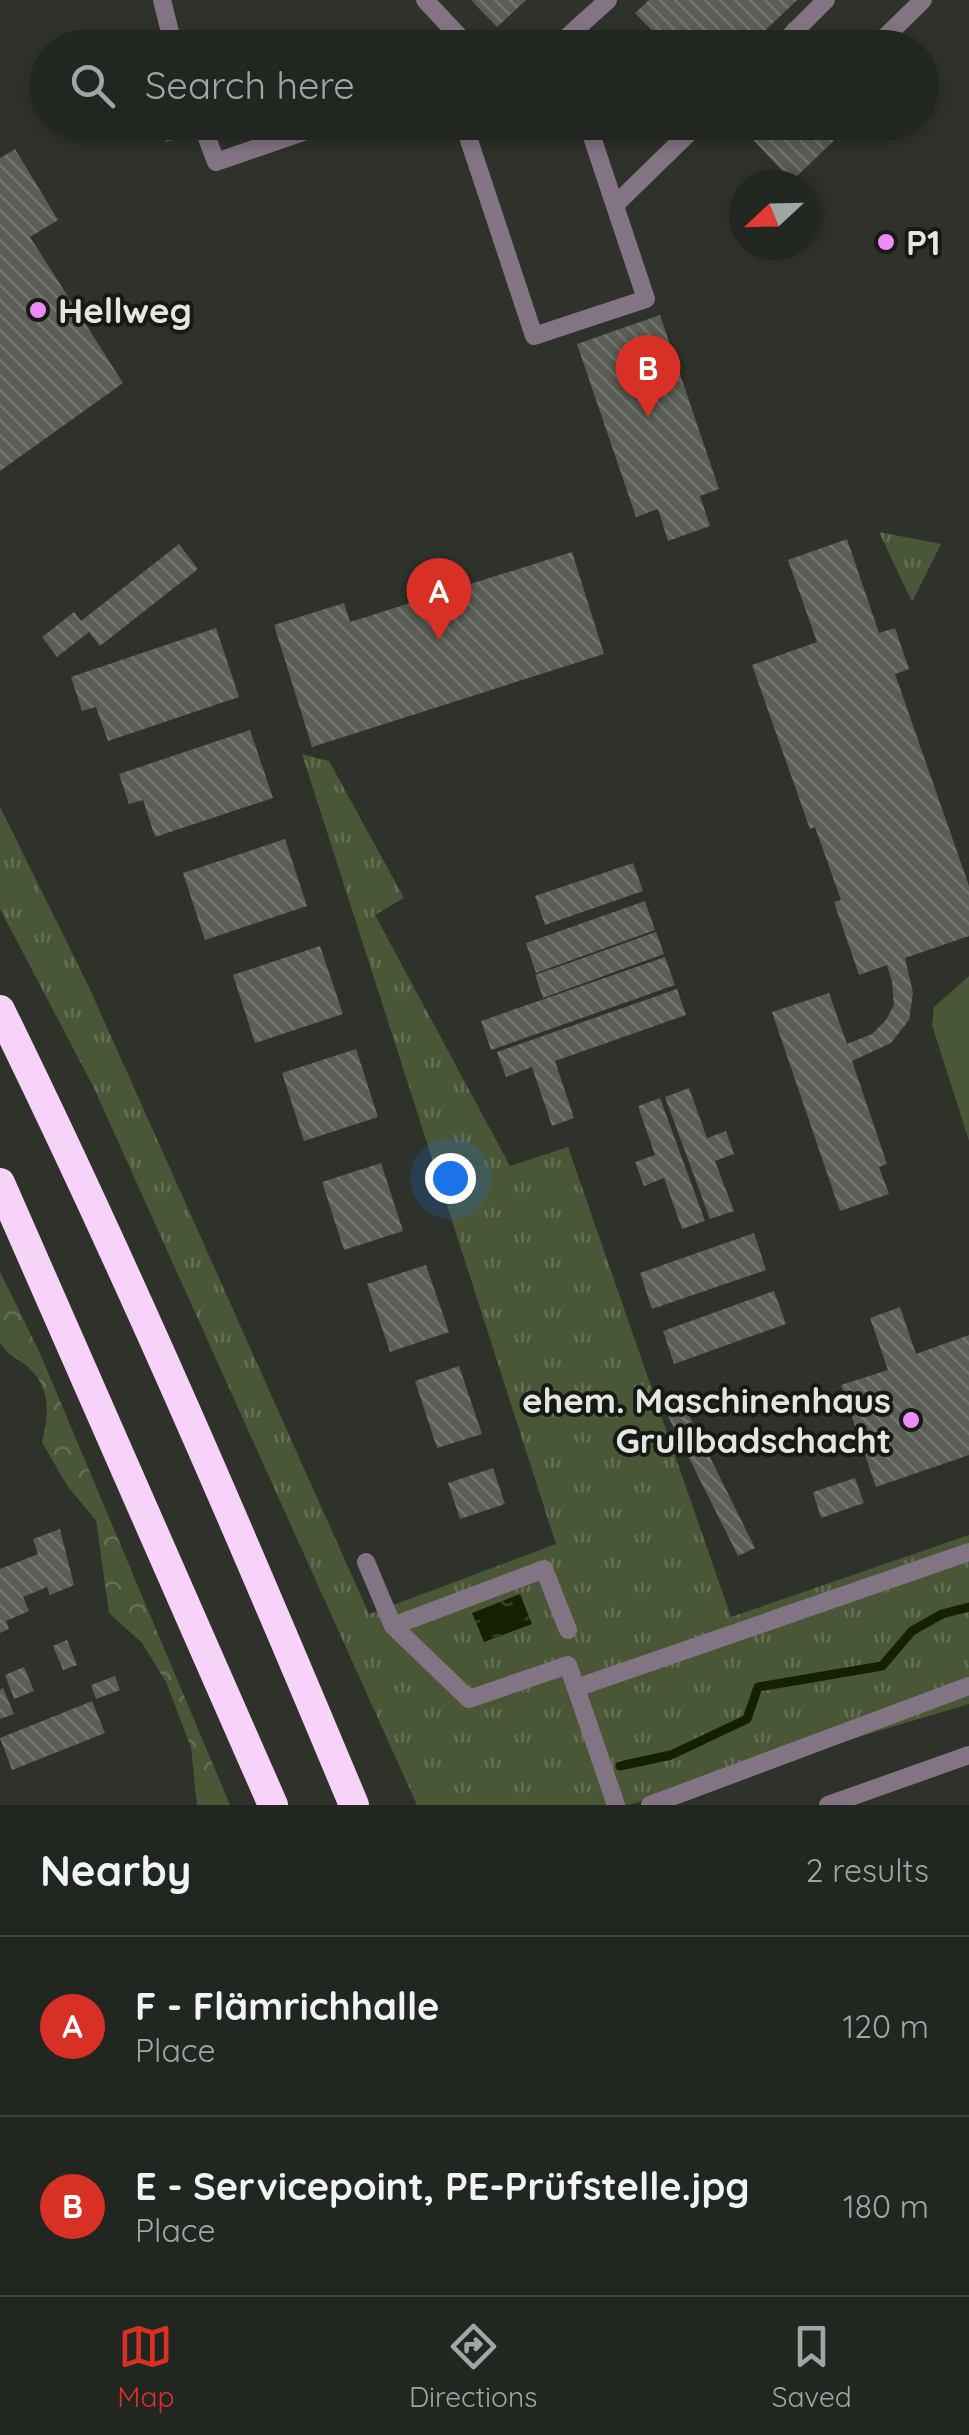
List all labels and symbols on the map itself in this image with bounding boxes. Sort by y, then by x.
north arrow [729,170,819,260]
place label: P1 [906,220,941,264]
marker: P1 [875,231,897,253]
place label: Hellweg [58,288,192,332]
marker: Hellweg [27,299,49,321]
pin: B [616,334,680,417]
pin: A [406,558,472,640]
your location [425,1153,476,1204]
place label: ehem. Maschinenhaus Grullbadschacht [522,1378,891,1462]
marker: ehem. Maschinenhaus Grullbadschacht [900,1409,922,1431]

